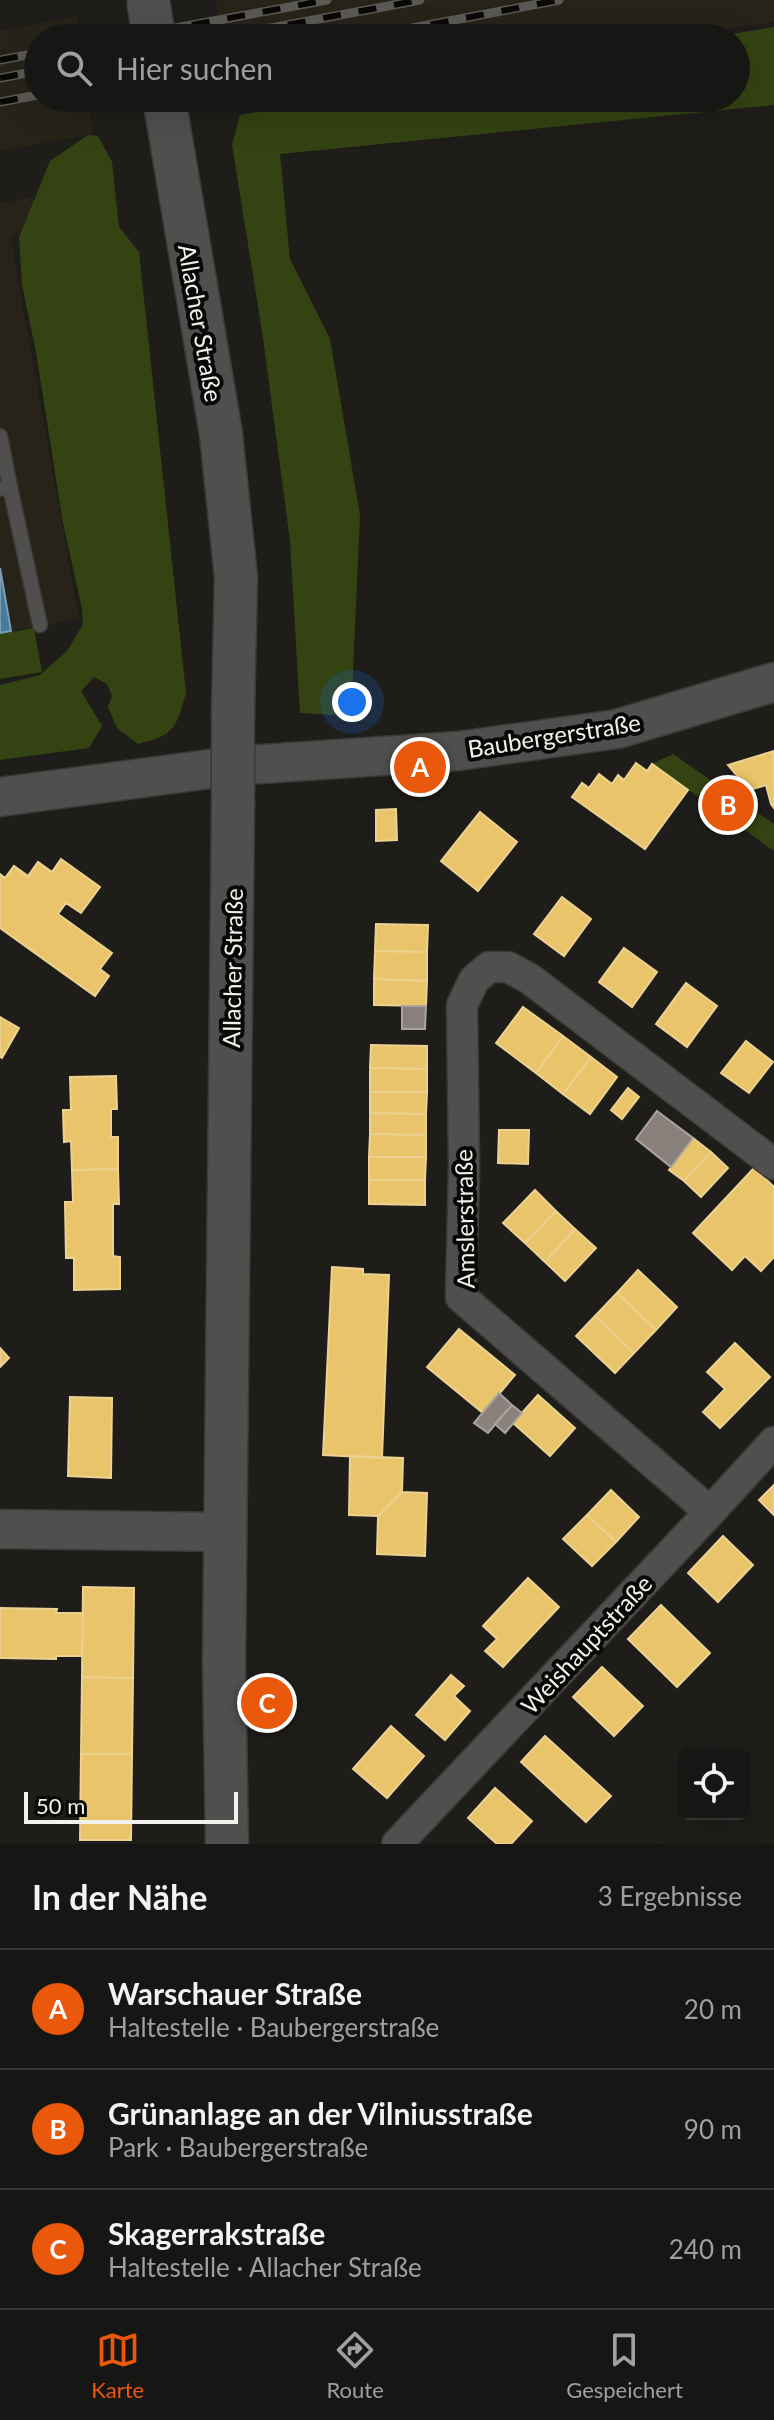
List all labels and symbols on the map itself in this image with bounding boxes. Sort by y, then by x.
street label: Allacher Straße [173,242,229,404]
your location [332,682,372,722]
street label: Baubergerstraße [465,707,643,763]
pin: A [394,737,446,797]
pin: B [702,775,754,835]
street label: Allacher Straße [216,888,248,1048]
street label: Amslerstraße [448,1149,480,1289]
street label: Weishauptstraße [514,1569,658,1719]
pin: C [241,1673,293,1733]
scale bar [24,1788,238,1824]

